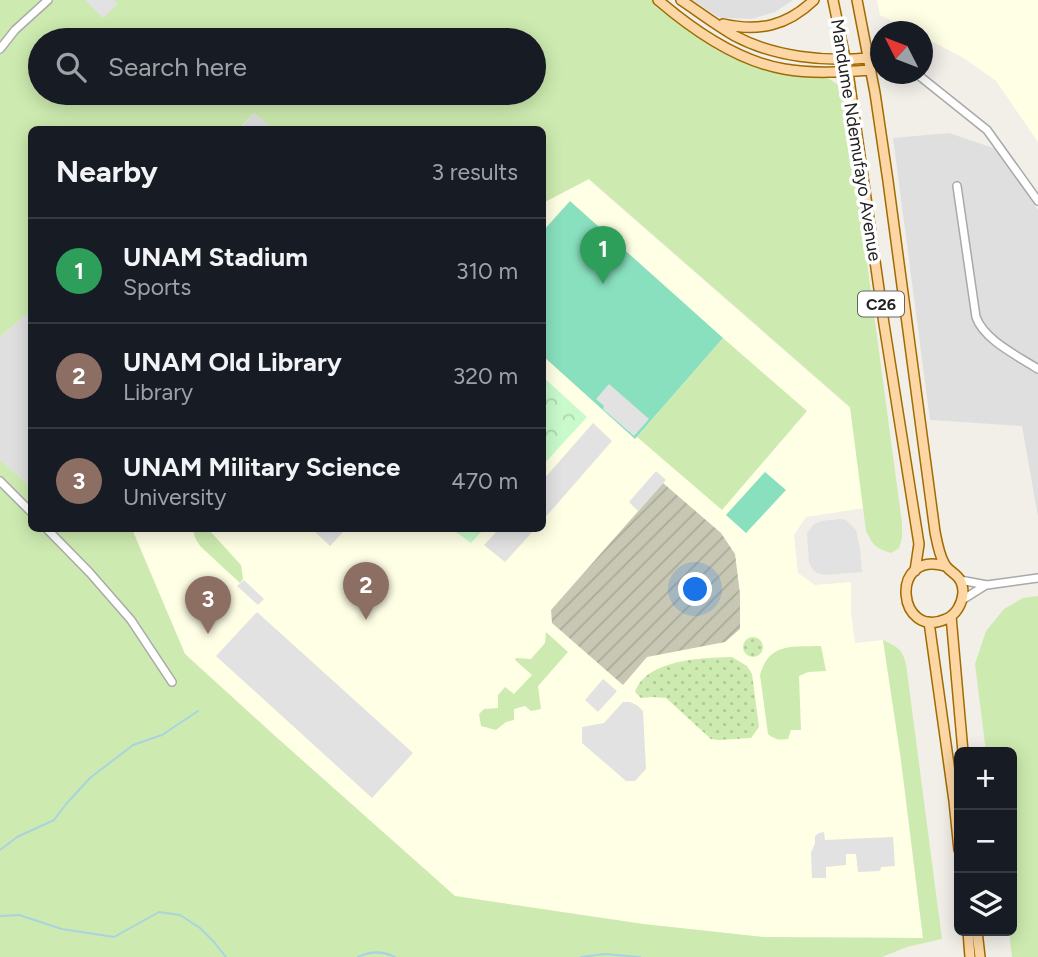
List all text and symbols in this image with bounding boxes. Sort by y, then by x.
street label: Mandume Ndemufayo Avenue [826,17,886,263]
north arrow [870,21,933,84]
search box [28,28,546,105]
icon: search [52,48,90,86]
text: Search here [108,51,247,83]
text: Nearby [56,153,158,190]
text: 3 results [431,158,518,186]
pin: 1 [580,226,626,284]
text: UNAM Stadium [123,241,308,273]
text: 1 [74,257,84,285]
text: 310 m [456,257,518,285]
text: Sports [123,273,191,301]
road number: C26 [858,292,904,316]
text: UNAM Old Library [123,346,342,378]
text: 2 [72,362,86,390]
text: 320 m [453,362,518,390]
text: Library [123,378,193,406]
text: UNAM Military Science [123,451,400,483]
text: 3 [73,467,85,495]
text: 470 m [451,467,518,495]
text: University [123,483,226,511]
pin: 2 [343,562,389,620]
your location [678,572,712,606]
pin: 3 [185,576,231,634]
map controls [954,747,1017,936]
button: + [954,747,1017,810]
button: − [954,810,1017,873]
button: layers [954,873,1017,936]

